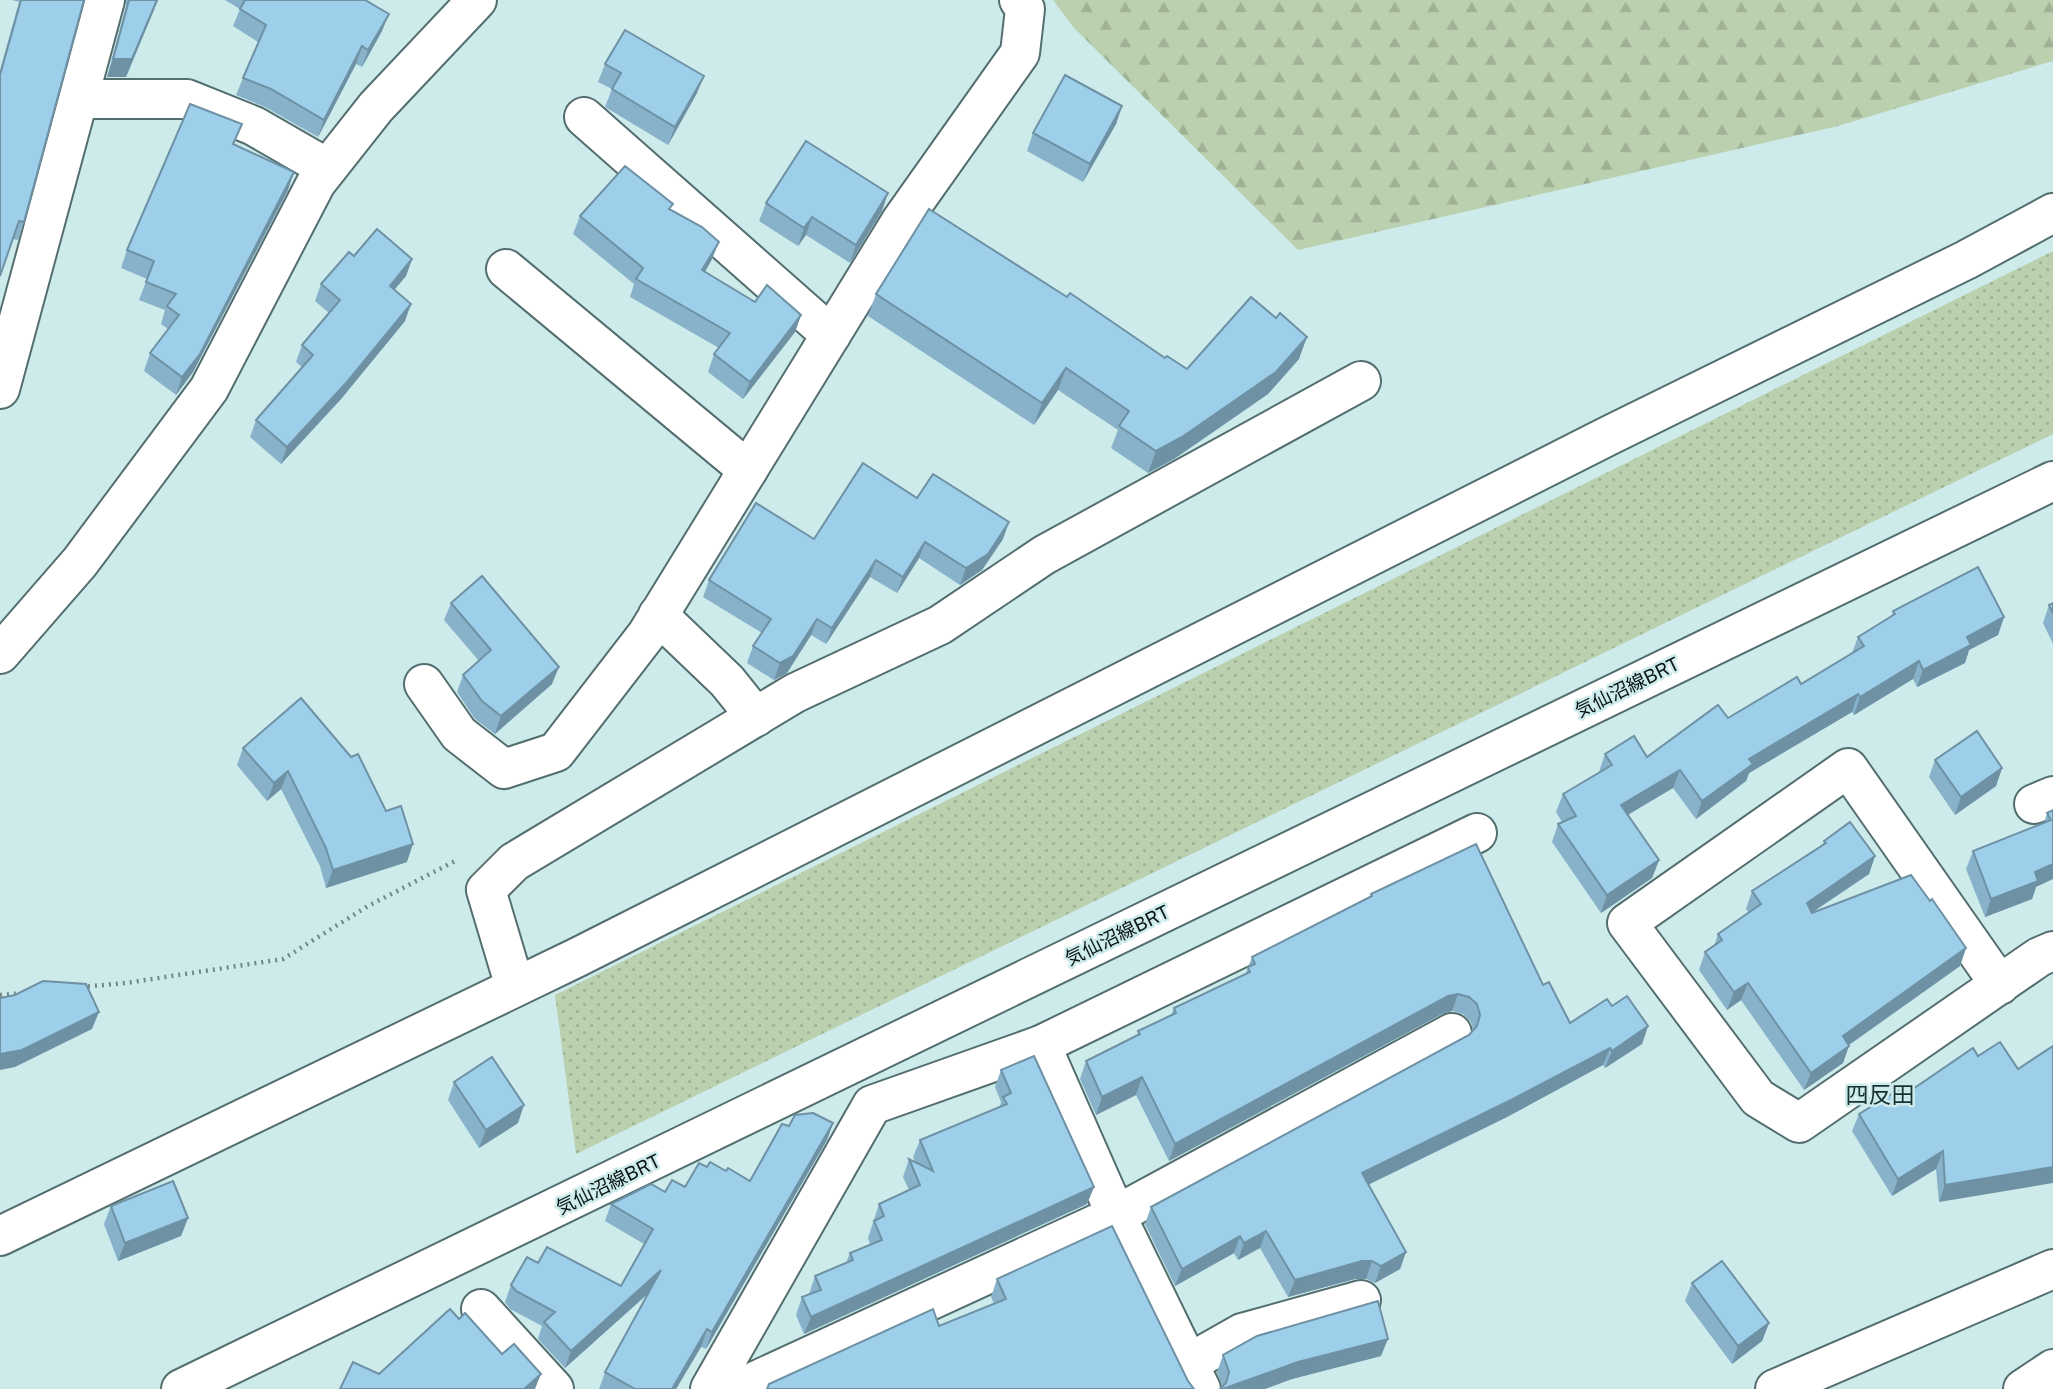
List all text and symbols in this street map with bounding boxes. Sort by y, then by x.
street label: 気仙沼線BRT [1571,652,1683,722]
street label: 気仙沼線BRT [1061,900,1173,970]
district label: 四反田 [1846,1081,1915,1108]
street label: 気仙沼線BRT [552,1149,664,1219]

